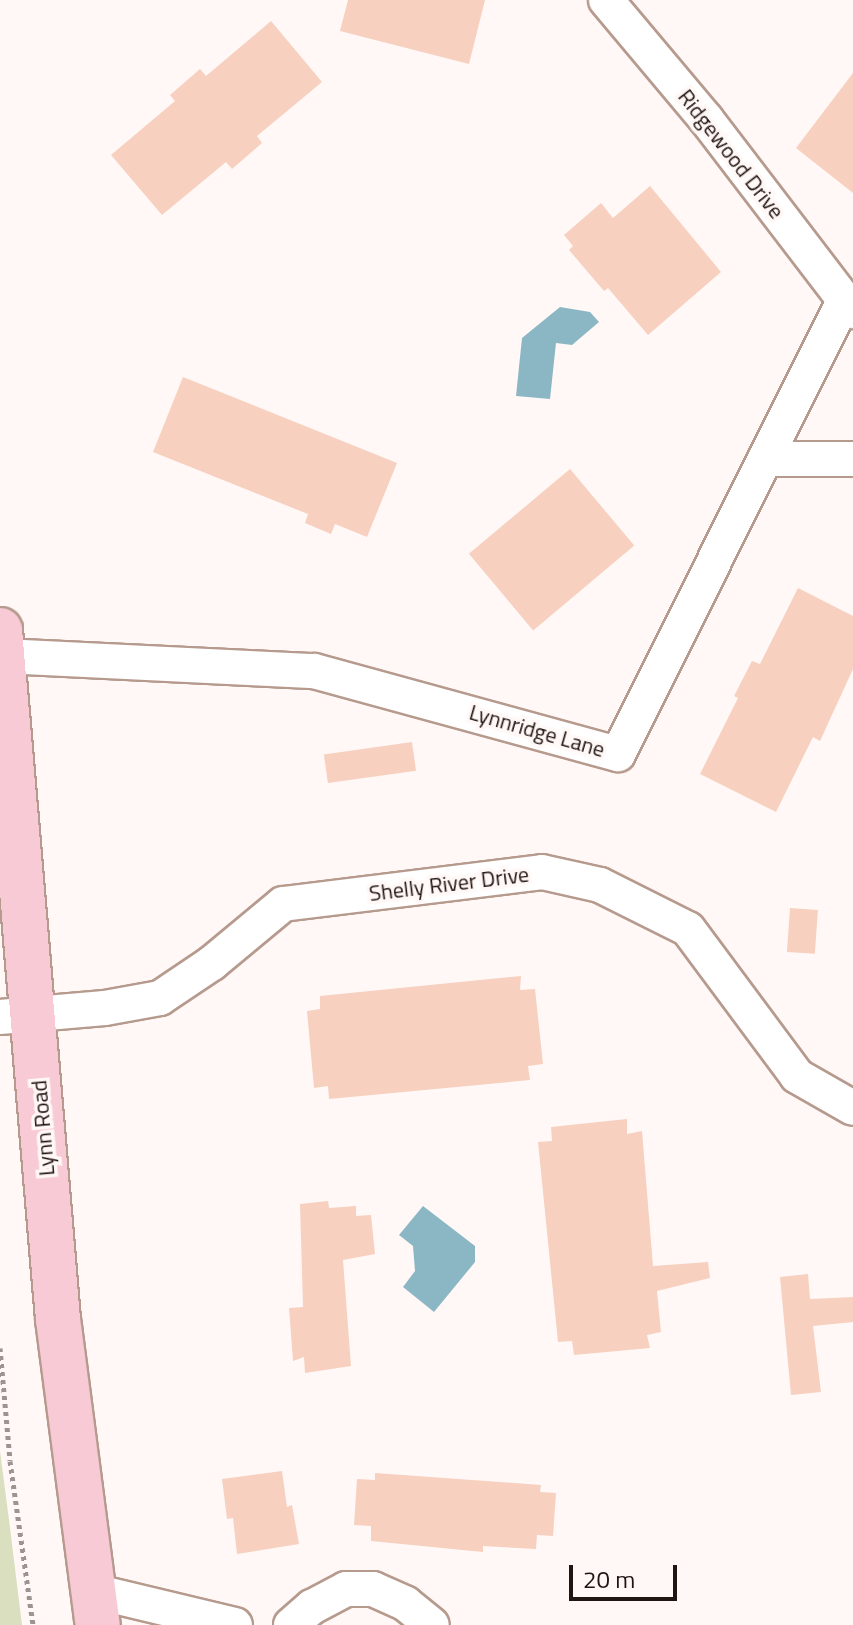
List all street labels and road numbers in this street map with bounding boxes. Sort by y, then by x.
street label: Ridgewood Drive [672,84,790,224]
street label: Lynnridge Lane [466,699,608,763]
street label: Shelly River Drive [368,861,530,907]
street label: Lynn Road [26,1079,60,1177]

